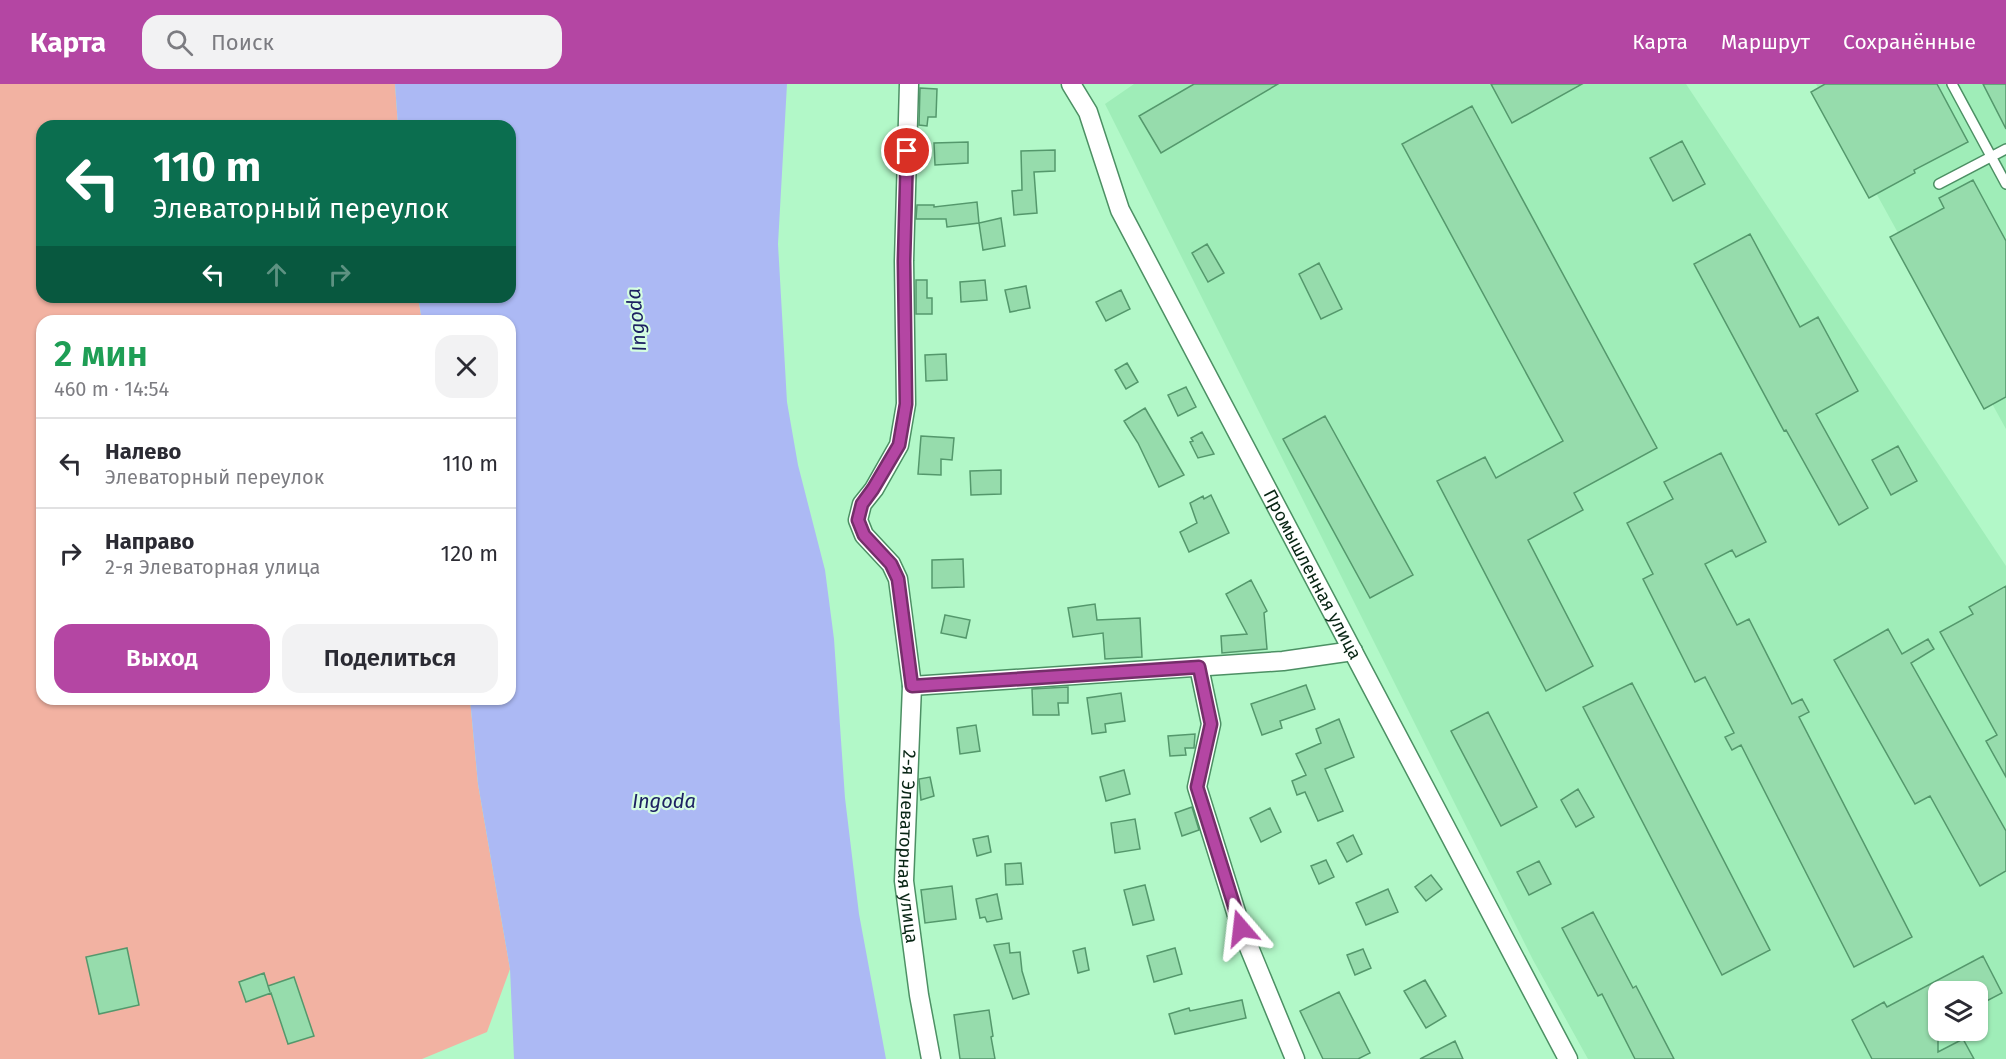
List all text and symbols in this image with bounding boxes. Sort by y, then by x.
search box [142,15,562,69]
text: Карта [30,26,106,59]
icon: search [163,26,196,59]
text: Поиск [211,29,274,56]
text: Карта [1632,29,1688,55]
text: Маршрут [1721,29,1810,55]
text: Сохранённые [1843,29,1976,55]
pin [881,125,932,176]
icon: arrive [890,134,923,167]
text: 110 m [153,142,261,192]
icon: left [54,144,132,222]
text: Элеваторный переулок [153,193,449,225]
icon: left [197,258,230,291]
icon: ahead [260,258,293,291]
icon: right [323,258,356,291]
water label: Ingoda [621,287,651,353]
text: 2 мин [54,332,148,376]
button: close [435,335,498,398]
text: 460 m · 14:54 [54,377,169,401]
text: Налево [105,438,181,465]
icon: left [54,447,87,480]
text: 110 m [442,450,498,477]
text: Элеваторный переулок [105,465,324,489]
street label: Промышленная улица [1258,486,1366,663]
text: Направо [105,528,194,555]
icon: right [54,537,87,570]
text: 120 m [441,540,498,567]
text: 2-я Элеваторная улица [105,555,320,579]
button: Выход [54,624,270,693]
button: Поделиться [282,624,498,693]
street label: 2-я Элеваторная улица [893,749,923,945]
water label: Ingoda [632,789,696,813]
position arrow [1209,896,1273,960]
map controls [1928,981,1988,1041]
button: layers [1928,981,1988,1041]

